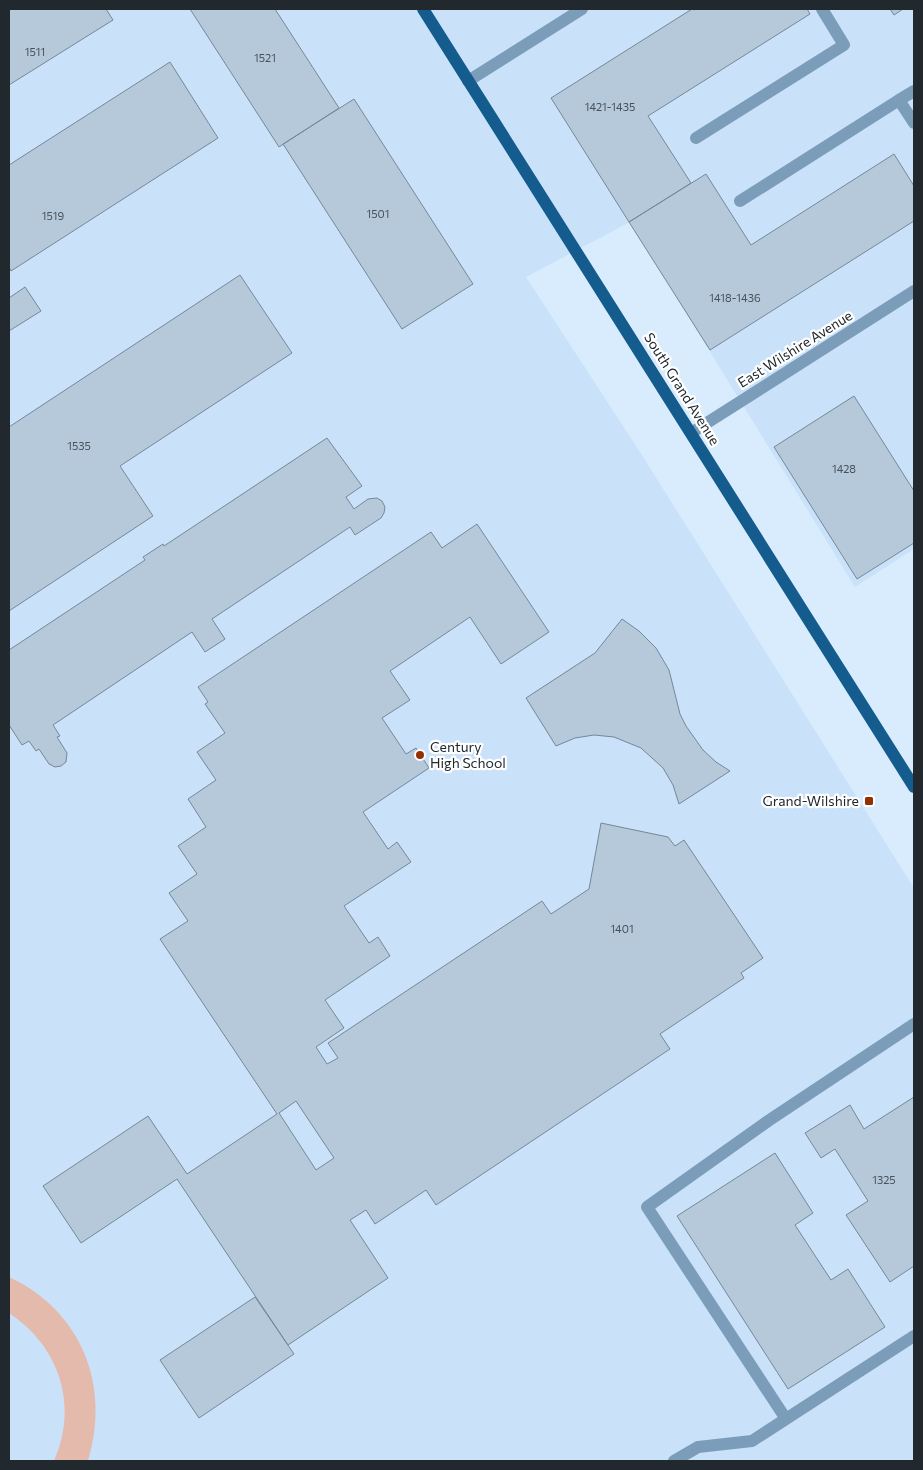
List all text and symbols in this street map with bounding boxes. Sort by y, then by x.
house number: 1511 [25,45,45,58]
house number: 1521 [254,51,276,64]
house number: 1421-1435 [585,100,635,113]
house number: 1501 [367,207,389,220]
house number: 1519 [42,209,65,222]
house number: 1418-1436 [709,291,761,304]
street label: East Wilshire Avenue [734,306,855,391]
street label: South Grand Avenue [641,329,724,448]
house number: 1535 [67,439,91,452]
house number: 1428 [832,462,856,475]
place label: Century High School [430,738,506,771]
marker: Century High School [414,749,426,761]
place label: Grand-Wilshire [763,792,859,809]
marker: Grand-Wilshire [863,795,875,807]
house number: 1401 [610,922,634,935]
house number: 1325 [872,1173,896,1186]

